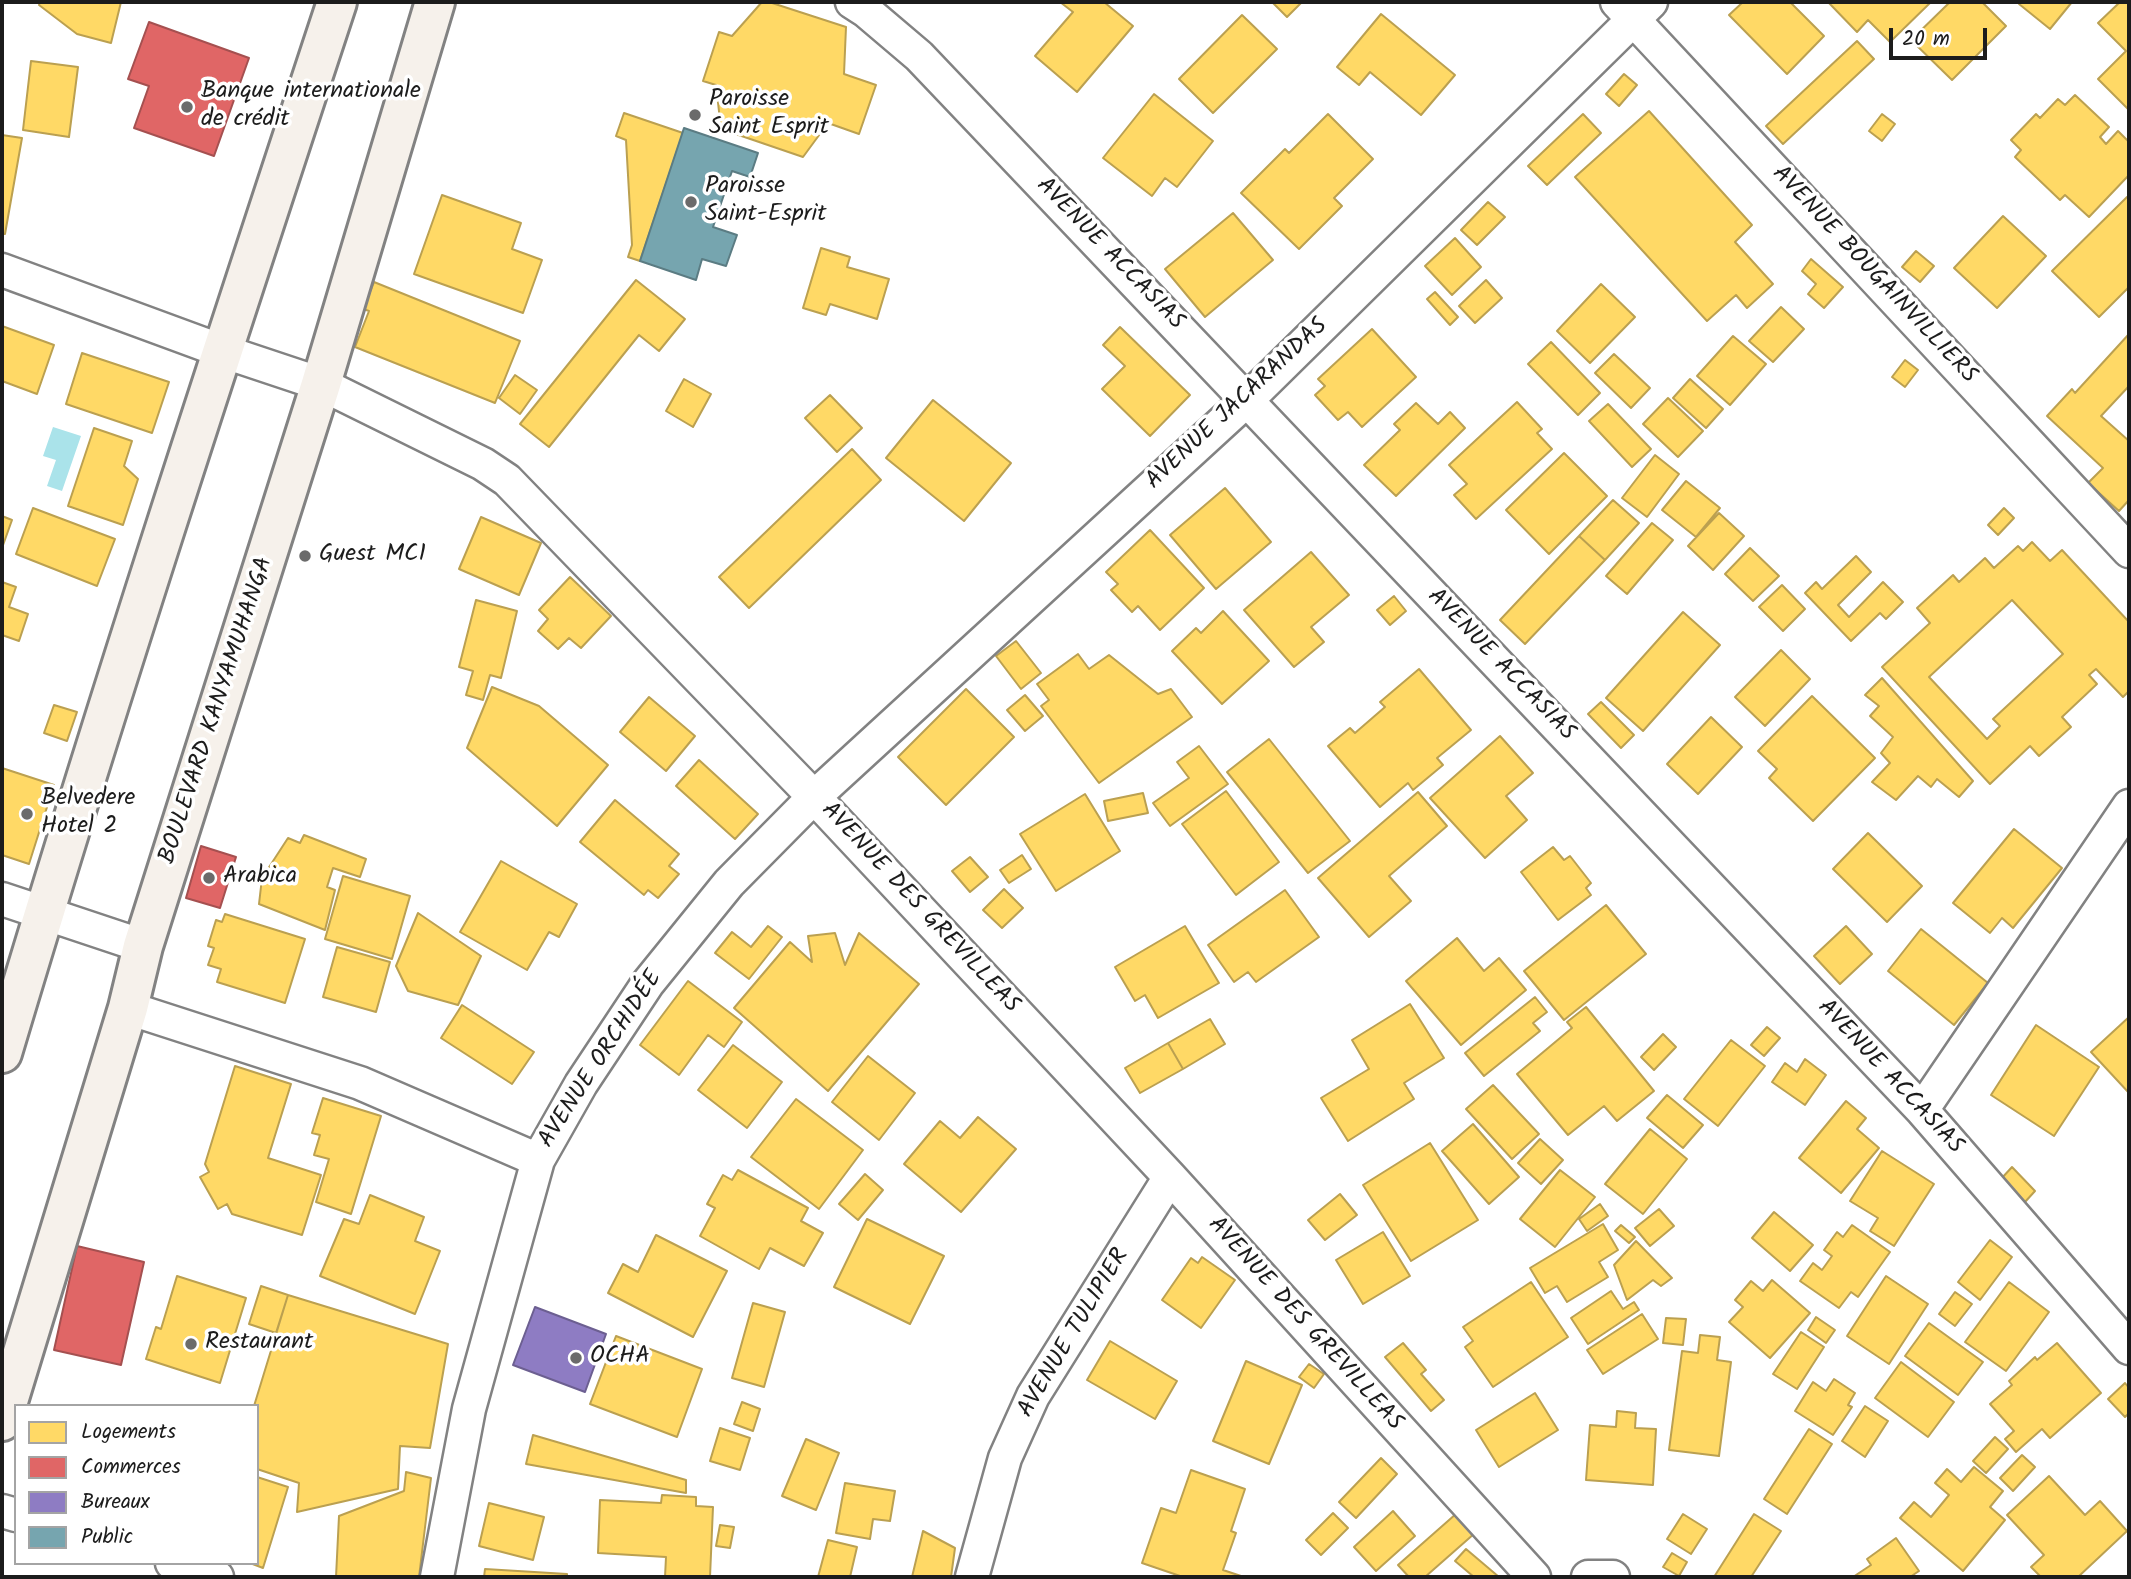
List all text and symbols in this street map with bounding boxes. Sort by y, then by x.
scale bar [1893,14,1991,58]
text: 20 m [1902,23,1950,56]
place label: Banque internationale de crédit [201,79,421,135]
place label: Paroisse Saint Esprit [709,87,829,143]
marker: Banque internationale de crédit [179,99,195,115]
marker: Paroisse Saint Esprit [687,107,703,123]
street label: AVENUE BOUGAINVILLIERS [1764,161,1982,391]
street label: AVENUE ACCASIAS [1029,173,1189,337]
place label: Paroisse Saint-Esprit [705,174,826,230]
marker: Paroisse Saint-Esprit [683,194,699,210]
street label: AVENUE JACARANDAS [1141,313,1335,497]
place label: Guest MC1 [319,542,426,570]
marker: Guest MC1 [297,548,313,564]
street label: BOULEVARD KANYAMUHANGA [155,554,281,868]
street label: AVENUE ACCASIAS [1420,584,1580,748]
place label: Belvedere Hotel 2 [41,786,135,842]
street label: AVENUE DES GREVILLEAS [814,797,1024,1021]
marker: Belvedere Hotel 2 [19,806,35,822]
place label: Arabica [223,864,297,892]
marker: Arabica [201,870,217,886]
street label: AVENUE ORCHIDÉE [534,966,670,1154]
street label: AVENUE ACCASIAS [1810,995,1968,1161]
street label: AVENUE DES GREVILLEAS [1200,1212,1408,1438]
street label: AVENUE TULIPIER [1013,1244,1137,1424]
place label: Restaurant [205,1330,313,1358]
marker: Restaurant [183,1336,199,1352]
place label: OCHA [590,1344,650,1372]
marker: OCHA [568,1350,584,1366]
legend [14,1404,259,1565]
text: Logements [81,1416,176,1449]
text: Commerces [81,1451,181,1484]
text: Bureaux [81,1486,150,1519]
text: Public [81,1521,133,1554]

